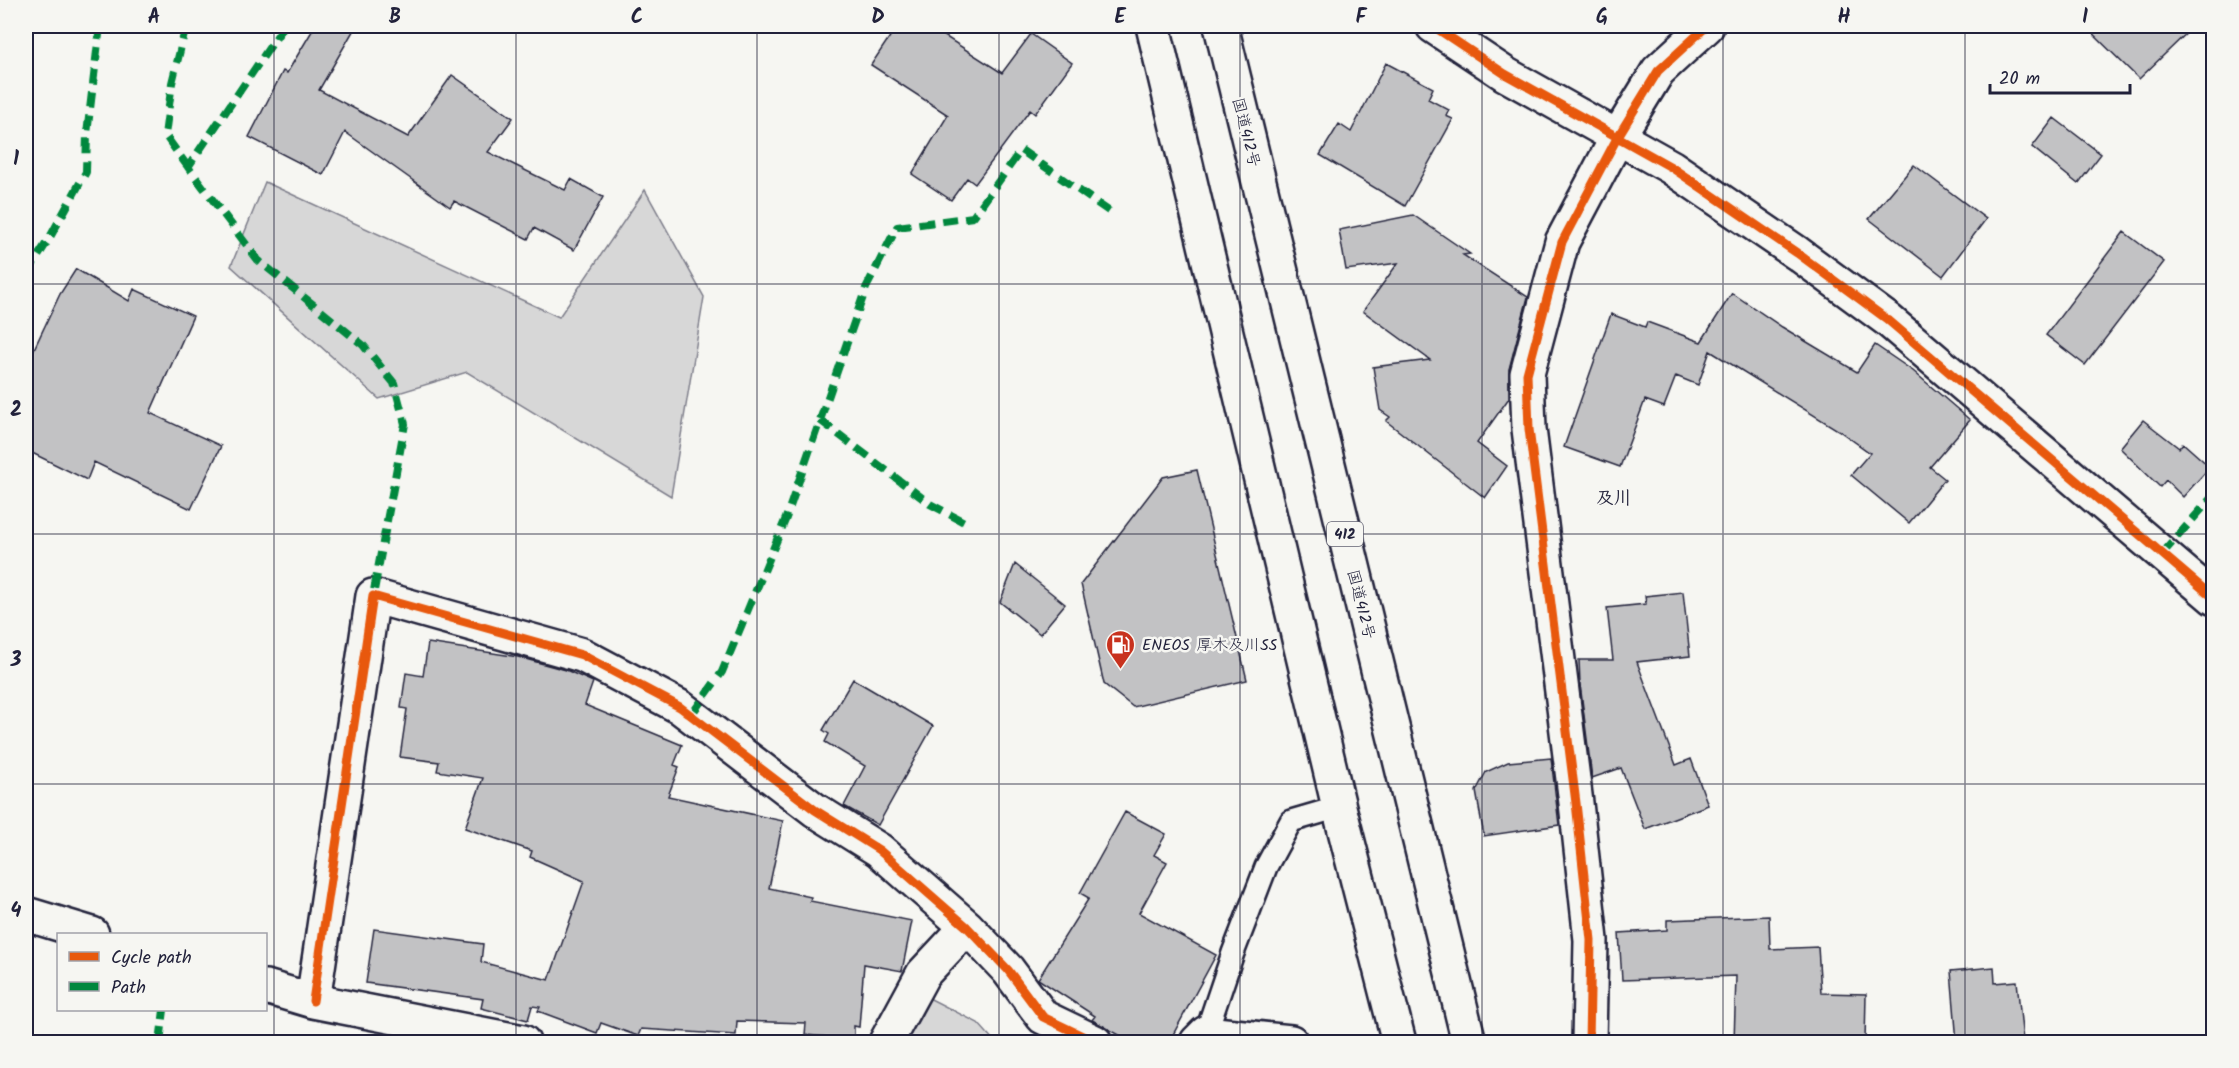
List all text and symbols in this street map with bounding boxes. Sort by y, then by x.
text: A [148,2,160,34]
text: B [389,2,401,34]
text: C [631,2,643,34]
text: D [871,2,885,34]
text: E [1114,2,1126,34]
text: F [1356,2,1368,34]
text: G [1596,2,1608,34]
text: H [1837,2,1851,34]
text: I [2082,2,2088,34]
scale bar [1990,57,2130,95]
text: 20 m [1999,65,2040,94]
street label: 国道412号 [1225,95,1266,170]
text: 1 [13,144,19,176]
text: 2 [10,395,22,427]
district label: 及川 [1596,485,1632,514]
road number: 412 [1327,522,1363,546]
street label: 国道412号 [1340,567,1381,642]
fuel station icon: ENEOS 厚木及川SS [1105,628,1137,670]
place label: ENEOS 厚木及川SS [1142,633,1278,658]
text: 3 [10,645,22,677]
text: 4 [11,896,22,928]
legend [57,933,267,1011]
text: Cycle path [111,944,192,973]
text: Path [111,974,146,1003]

